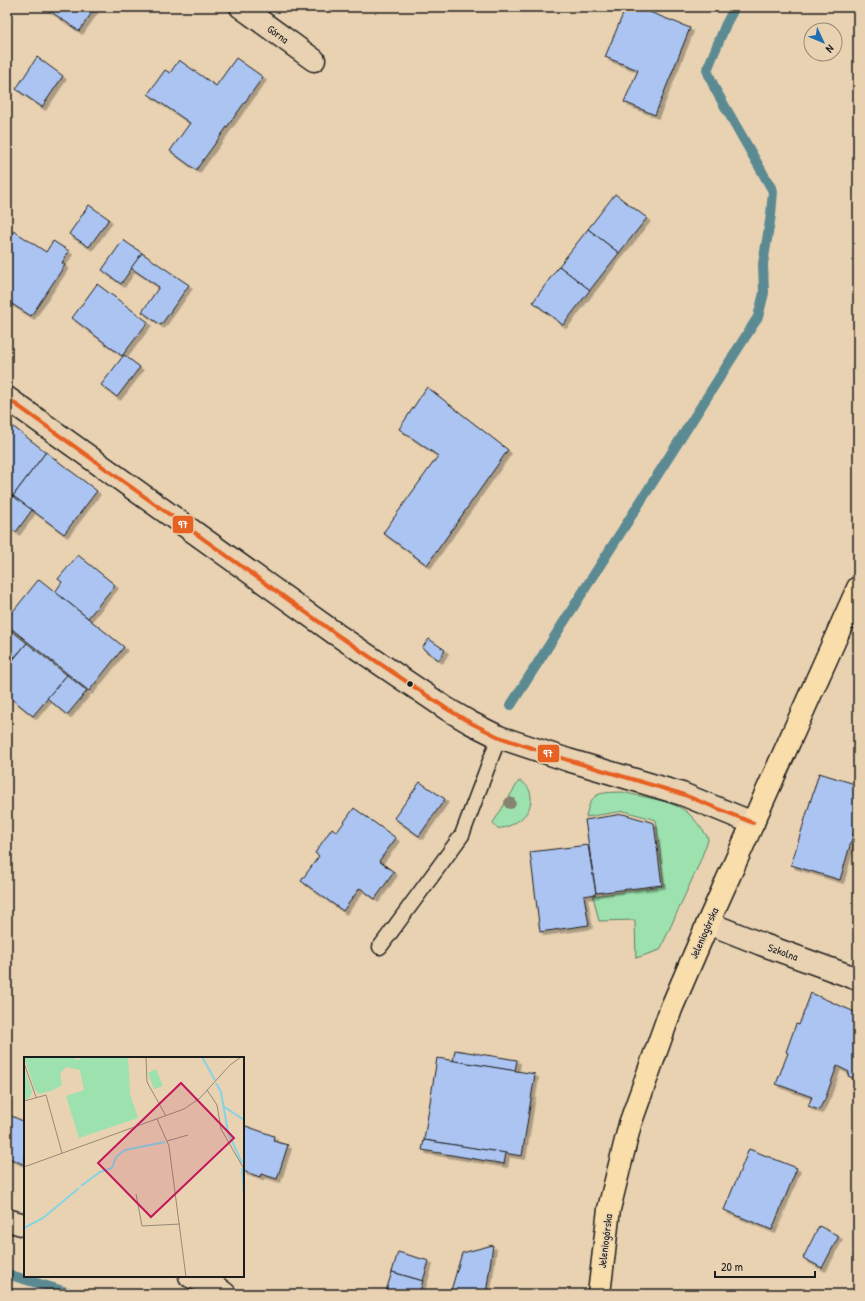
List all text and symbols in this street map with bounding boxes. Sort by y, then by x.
street label: Górna [264,22,292,47]
north arrow [803,22,843,62]
text: N [823,42,837,56]
line badge: 97 [172,515,194,534]
text: 97 [178,517,188,531]
unlabelled marker [405,679,415,689]
line badge: 97 [537,744,560,763]
text: 97 [543,746,553,760]
street label: Jeleniogórska [687,905,722,961]
street label: Szkolna [766,940,801,964]
inset map [24,1057,244,1277]
street label: Jeleniogórska [595,1213,615,1269]
scale bar [715,1253,815,1279]
text: 20 m [721,1258,743,1275]

